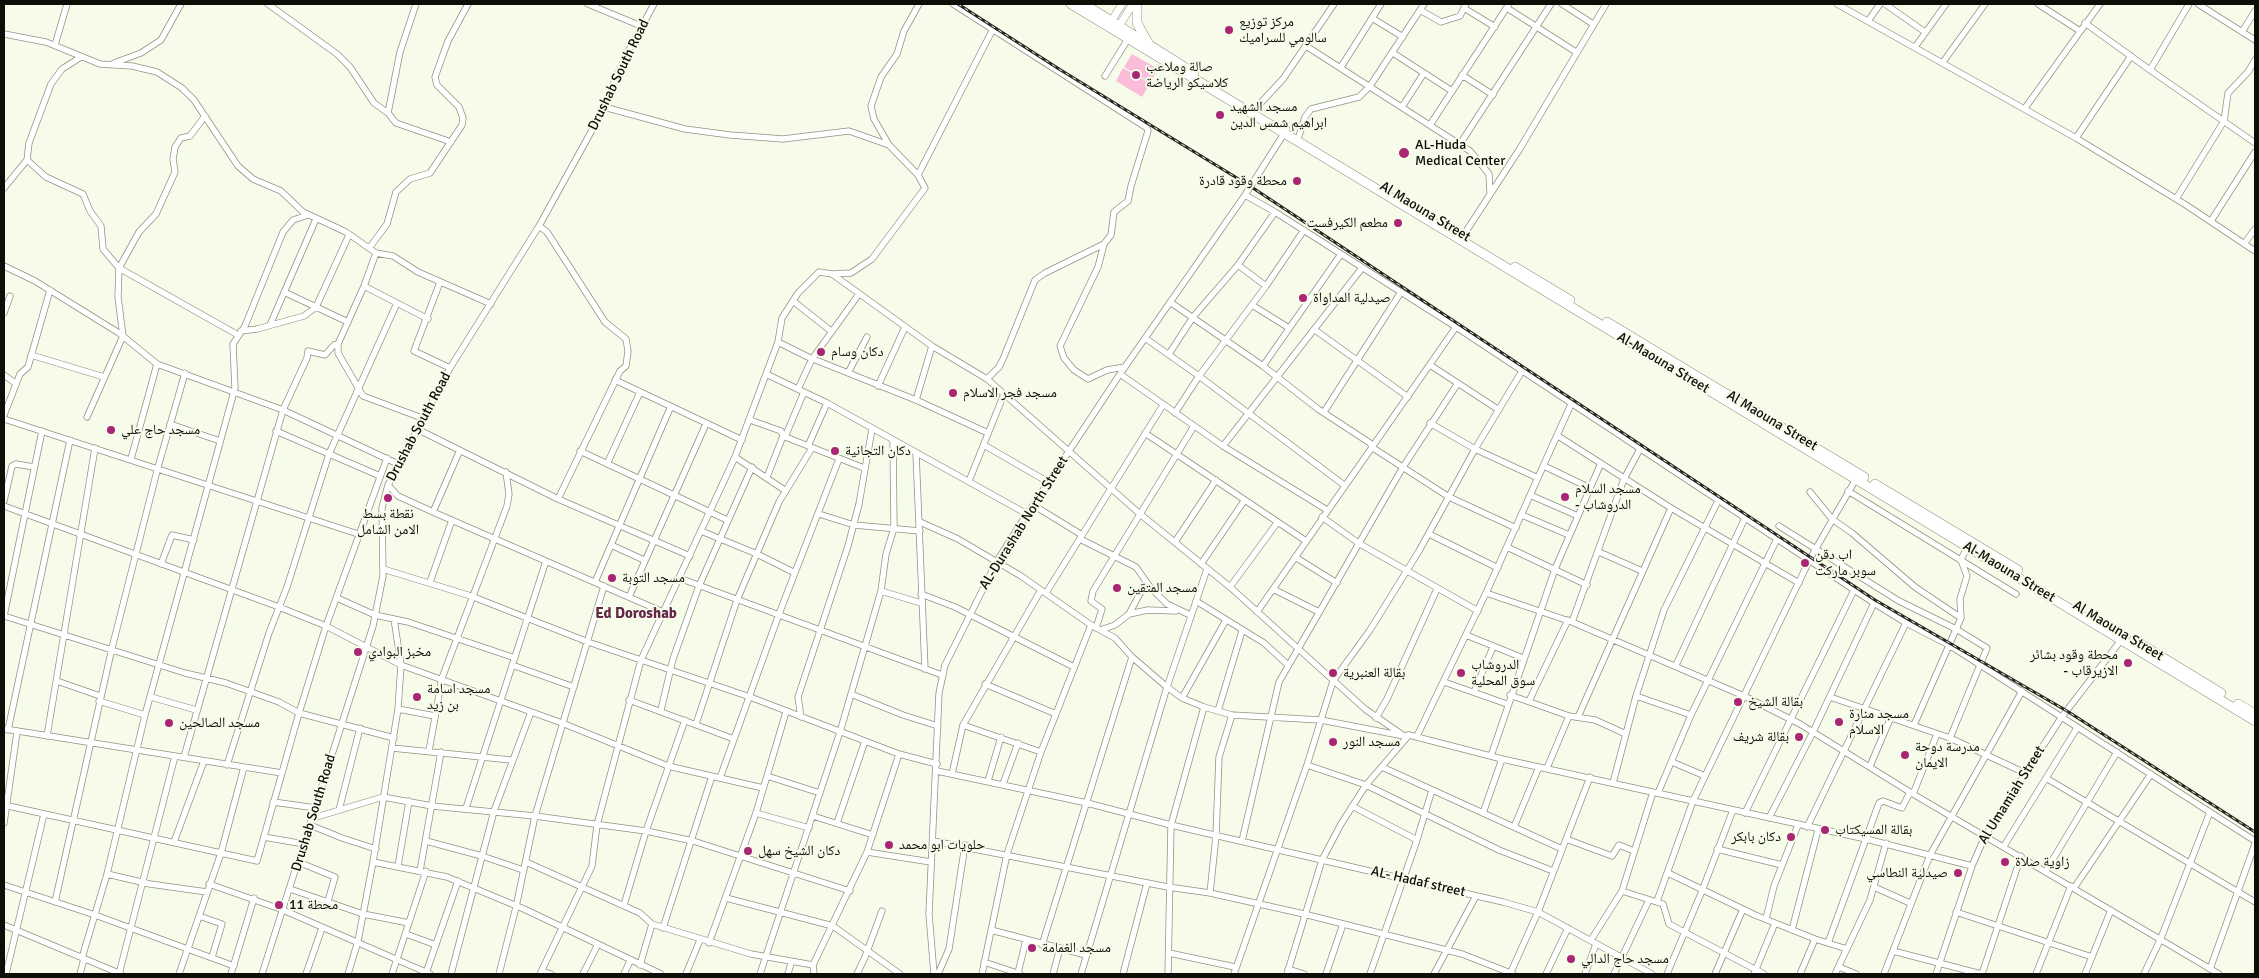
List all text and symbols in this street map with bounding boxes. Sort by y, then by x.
place label: مركز توزيع سالومي للسراميك [1239,14,1327,46]
street label: Drushab South Road [585,17,653,133]
marker: مركز توزيع سالومي للسراميك [1223,24,1235,36]
place label: صالة وملاعب كلاسيكو الرياضة [1146,59,1228,92]
marker: صالة وملاعب كلاسيكو الرياضة [1130,69,1142,81]
place label: مسجد الشهيد ابراهيم شمس الدين [1230,99,1327,132]
marker: مسجد الشهيد ابراهيم شمس الدين [1214,109,1226,121]
place label: AL-Huda Medical Center [1415,137,1505,170]
marker: AL-Huda Medical Center [1397,146,1411,160]
place label: محطة وقود قادرة [1199,173,1287,189]
marker: محطة وقود قادرة [1291,175,1303,187]
street label: Al Maouna Street [1376,178,1474,246]
place label: مطعم الكيرفست [1307,215,1388,231]
marker: مطعم الكيرفست [1392,217,1404,229]
place label: صيدلية المداواة [1313,290,1391,306]
marker: صيدلية المداواة [1297,292,1309,304]
street label: Al-Maouna Street [1614,329,1712,397]
place label: دكان وسام [831,344,884,360]
marker: دكان وسام [815,346,827,358]
street label: Drushab South Road [383,369,455,485]
place label: مسجد فجر الاسلام [963,385,1057,401]
marker: مسجد فجر الاسلام [947,387,959,399]
street label: Al Maouna Street [1723,387,1821,455]
place label: مسجد حاج علي [121,422,200,438]
marker: مسجد حاج علي [105,424,117,436]
place label: دكان التجانية [845,443,911,459]
marker: دكان التجانية [829,445,841,457]
street label: AL-Durashab North Street [976,453,1072,593]
place label: مسجد السلام - الدروشاب [1575,481,1641,514]
marker: مسجد السلام - الدروشاب [1559,491,1571,503]
marker: نقطة بسط الامن الشامل [382,492,394,504]
place label: نقطة بسط الامن الشامل [357,506,419,538]
street label: Al-Maouna Street [1960,538,2058,606]
place label: اب دقن سوبر ماركت [1815,547,1876,580]
marker: اب دقن سوبر ماركت [1799,557,1811,569]
place label: مسجد التوبة [622,570,685,586]
marker: مسجد التوبة [606,572,618,584]
place label: مسجد المتقين [1127,580,1197,596]
marker: مسجد المتقين [1111,582,1123,594]
street label: Al Maouna Street [2069,597,2167,665]
district label: Ed Doroshab [595,605,677,623]
place label: مخبز البوادي [368,644,431,660]
marker: مخبز البوادي [352,646,364,658]
place label: محطة وقود بشائر - الازيرقاب [2030,647,2118,680]
place label: الدروشاب سوق المحلية [1471,657,1535,690]
marker: محطة وقود بشائر - الازيرقاب [2122,657,2134,669]
place label: بقالة العنبرية [1343,665,1405,681]
marker: بقالة العنبرية [1327,667,1339,679]
marker: الدروشاب سوق المحلية [1455,667,1467,679]
place label: مسجد اسامة بن زيد [427,681,491,714]
marker: مسجد اسامة بن زيد [411,691,423,703]
place label: بقالة الشيخ [1748,694,1803,710]
marker: بقالة الشيخ [1732,696,1744,708]
place label: مسجد منارة الاسلام [1849,706,1909,739]
place label: مسجد الصالحين [179,715,260,731]
marker: مسجد منارة الاسلام [1833,716,1845,728]
marker: مسجد الصالحين [163,717,175,729]
place label: بقالة شريف [1733,729,1789,745]
marker: بقالة شريف [1793,731,1805,743]
place label: مسجد النور [1343,734,1400,750]
marker: مسجد النور [1327,736,1339,748]
place label: مدرسة دوحة الايمان [1915,739,1980,772]
street label: Al Umamiah Street [1975,743,2049,847]
marker: مدرسة دوحة الايمان [1899,749,1911,761]
street label: Drushab South Road [288,752,340,874]
place label: بقالة المسيكتاب [1835,822,1912,838]
marker: بقالة المسيكتاب [1819,824,1831,836]
place label: دكان بابكر [1731,829,1781,845]
marker: دكان بابكر [1785,831,1797,843]
place label: حلويات ابو محمد [899,837,985,853]
marker: حلويات ابو محمد [883,839,895,851]
place label: دكان الشيخ سهل [758,843,840,859]
marker: دكان الشيخ سهل [742,845,754,857]
place label: زاوية صلاة [2015,854,2070,870]
marker: زاوية صلاة [1999,856,2011,868]
street label: AL- Hadaf street [1369,863,1467,901]
place label: صيدلية النطاسي [1866,865,1948,881]
marker: صيدلية النطاسي [1952,867,1964,879]
place label: محطة 11 [289,897,338,913]
marker: محطة 11 [273,899,285,911]
place label: مسجد الغمامة [1042,940,1111,956]
marker: مسجد الغمامة [1026,942,1038,954]
place label: مسجد حاج الدالي [1581,951,1669,967]
marker: مسجد حاج الدالي [1565,953,1577,965]

